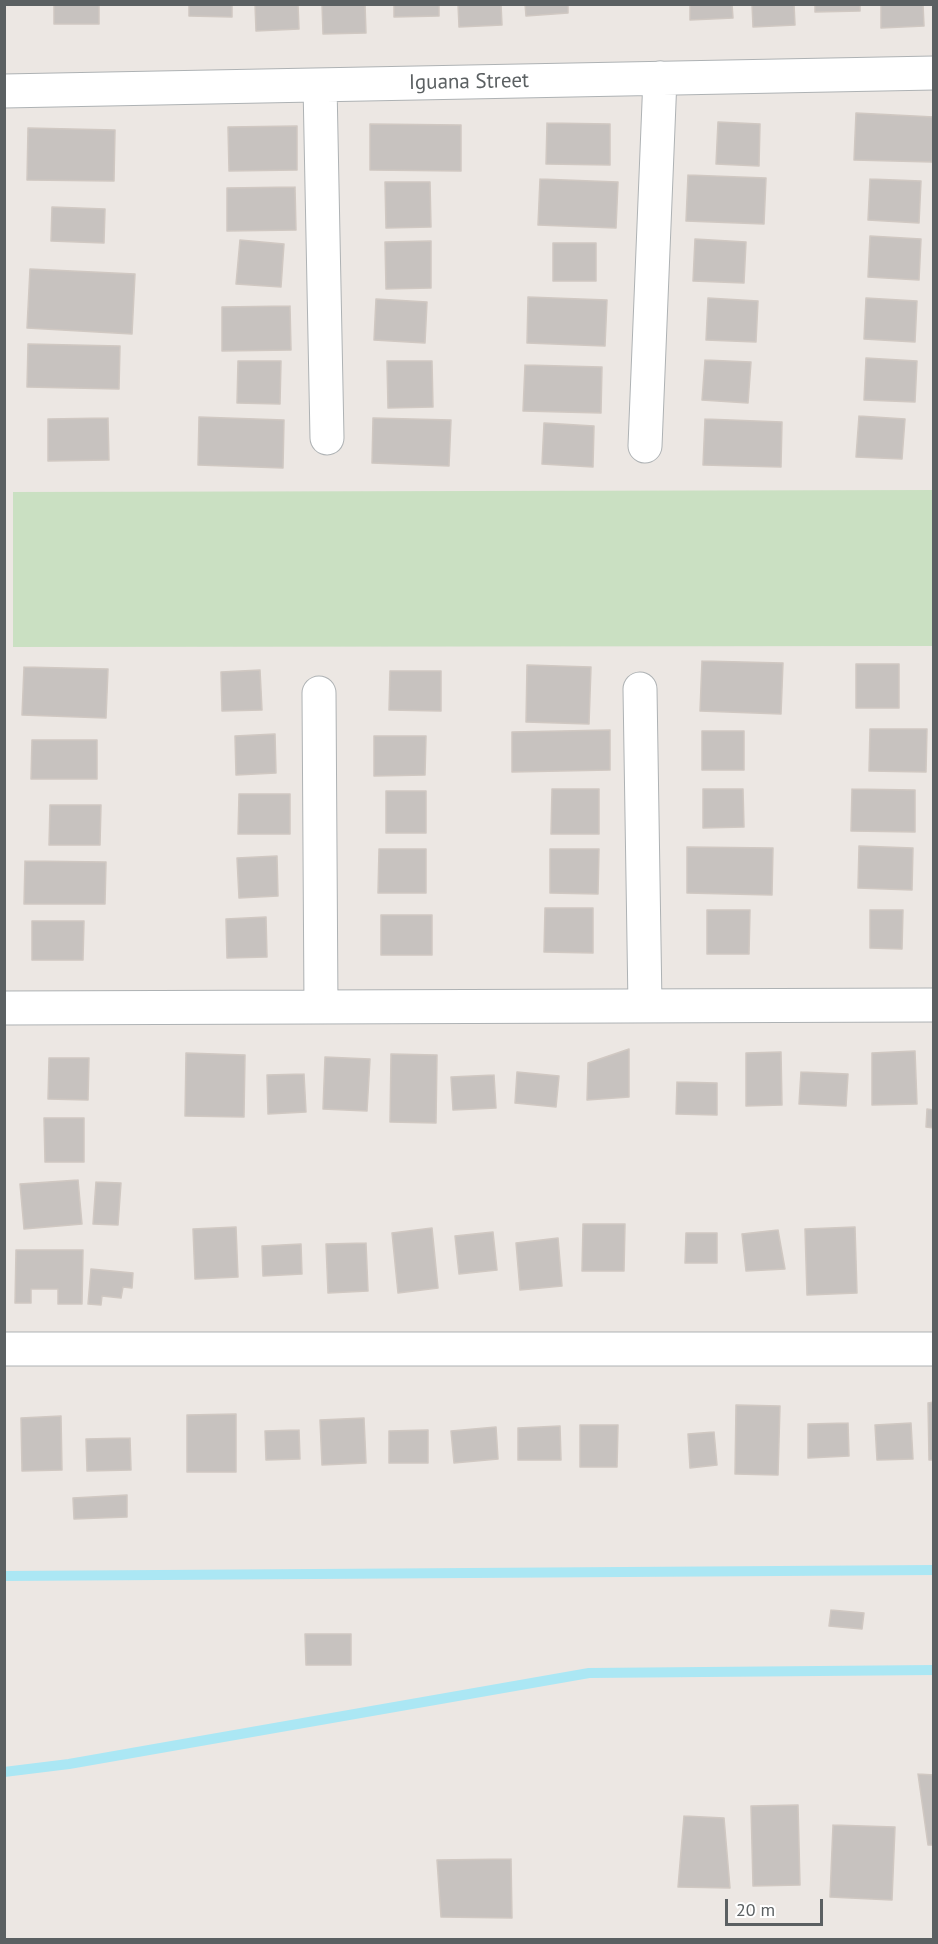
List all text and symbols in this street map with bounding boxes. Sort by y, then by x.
street label: Iguana Street [409,68,529,96]
scale bar [728,1887,826,1925]
text: 20 m [736,1898,775,1921]

